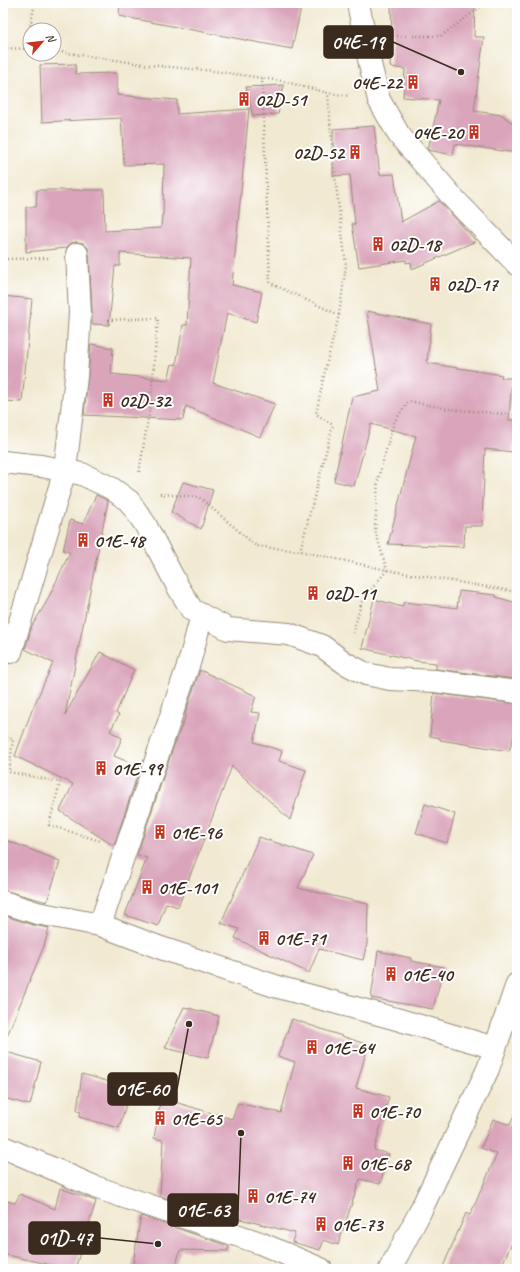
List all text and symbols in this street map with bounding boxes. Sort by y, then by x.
north arrow [22,22,62,62]
callout: 04E-19 [324,26,393,58]
text: 04E-19 [332,30,387,55]
text: N [43,31,60,46]
place label: 04E-22 [351,71,404,95]
building icon: 04E-22 [405,74,421,90]
place label: 02D-51 [255,88,309,112]
building icon: 02D-51 [236,91,252,107]
place label: 04E-20 [412,121,465,145]
building icon: 04E-20 [466,124,482,140]
place label: 02D-52 [293,141,346,165]
building icon: 02D-52 [347,144,363,160]
place label: 02D-18 [389,233,443,257]
building icon: 02D-18 [370,236,386,252]
place label: 02D-17 [446,273,500,297]
building icon: 02D-17 [427,276,443,292]
place label: 02D-32 [119,389,173,413]
building icon: 02D-32 [100,392,116,408]
place label: 01E-48 [94,529,147,553]
building icon: 01E-48 [75,532,91,548]
place label: 02D-11 [324,582,378,606]
building icon: 02D-11 [305,585,321,601]
place label: 01E-99 [112,757,165,781]
building icon: 01E-99 [93,760,109,776]
place label: 01E-96 [171,821,224,845]
building icon: 01E-96 [152,824,168,840]
place label: 01E-101 [158,876,220,900]
building icon: 01E-101 [139,879,155,895]
place label: 01E-71 [275,927,328,951]
building icon: 01E-71 [256,930,272,946]
place label: 01E-40 [402,963,455,987]
building icon: 01E-40 [383,966,399,982]
place label: 01E-64 [323,1036,376,1060]
building icon: 01E-64 [304,1039,320,1055]
callout: 01E-60 [108,1073,177,1105]
text: 01E-60 [115,1077,171,1102]
place label: 01E-70 [369,1100,422,1124]
building icon: 01E-70 [350,1103,366,1119]
place label: 01E-65 [171,1107,223,1131]
building icon: 01E-65 [152,1110,168,1126]
place label: 01E-68 [359,1152,412,1176]
building icon: 01E-68 [340,1155,356,1171]
place label: 01E-74 [264,1185,317,1209]
building icon: 01E-74 [245,1188,261,1204]
callout: 01E-63 [168,1194,238,1226]
text: 01E-63 [176,1198,232,1223]
place label: 01E-73 [332,1213,385,1237]
building icon: 01E-73 [313,1216,329,1232]
callout: 01D-47 [29,1222,100,1254]
text: 01D-47 [38,1226,94,1251]

